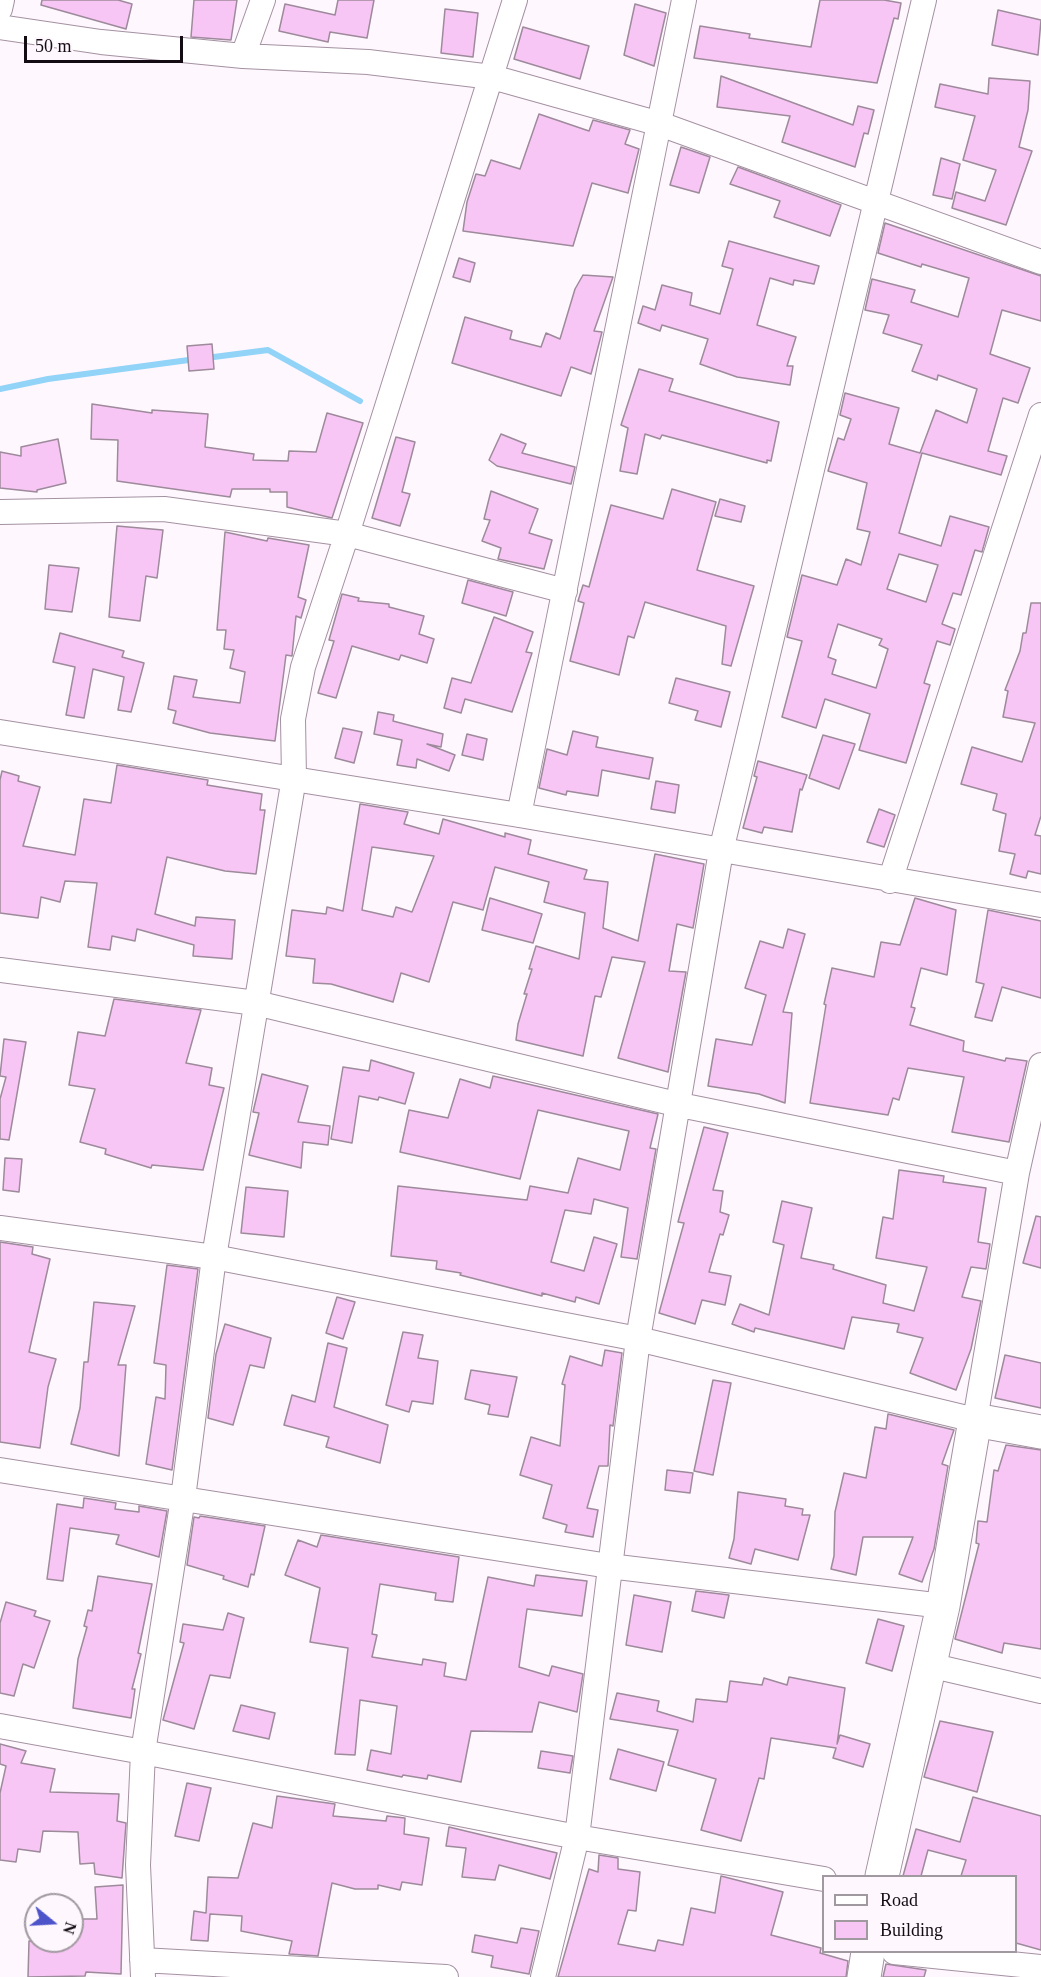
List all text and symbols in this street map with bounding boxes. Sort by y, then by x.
scale bar [27,24,186,62]
text: 50 m [35,36,72,56]
legend [822,1875,1017,1953]
text: Road [880,1890,918,1910]
north arrow [24,1893,84,1953]
text: N [60,1920,80,1936]
text: Building [880,1920,943,1940]

